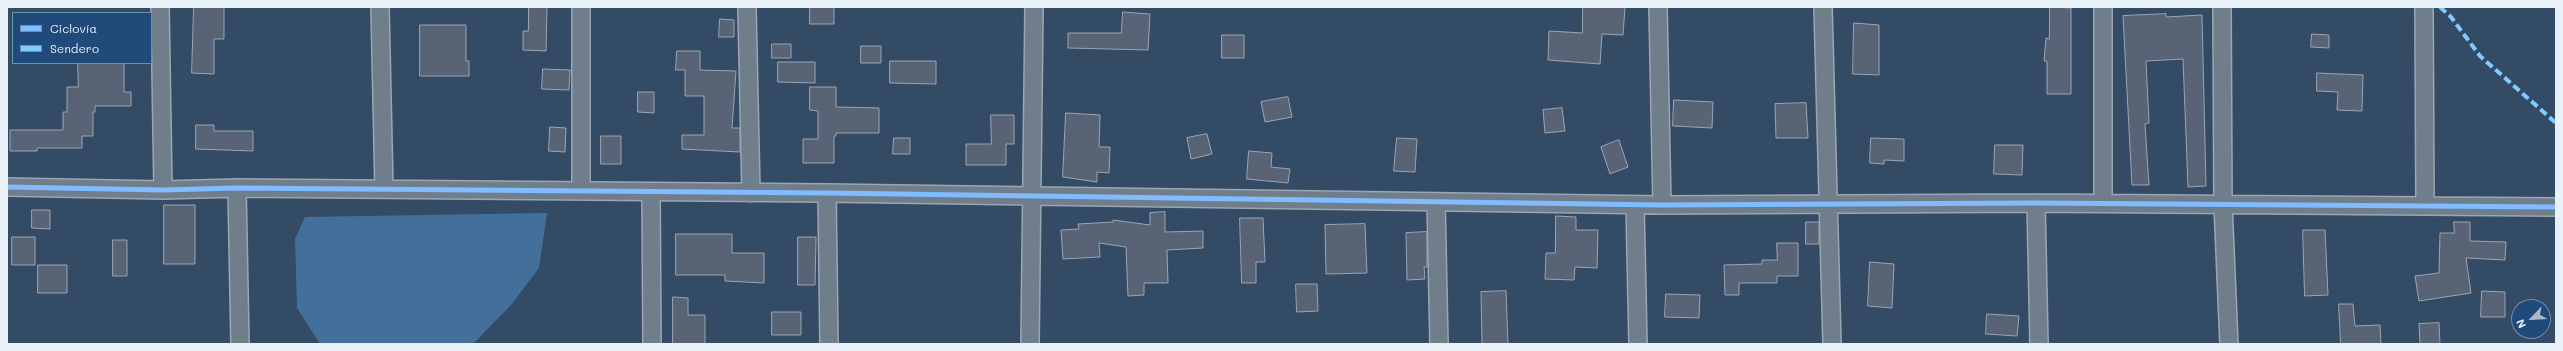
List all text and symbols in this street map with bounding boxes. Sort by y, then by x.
legend [12,12,152,64]
text: Ciclovía [50,20,97,36]
text: Sendero [50,40,99,56]
north arrow [2511,299,2551,339]
text: N [2512,317,2529,331]

